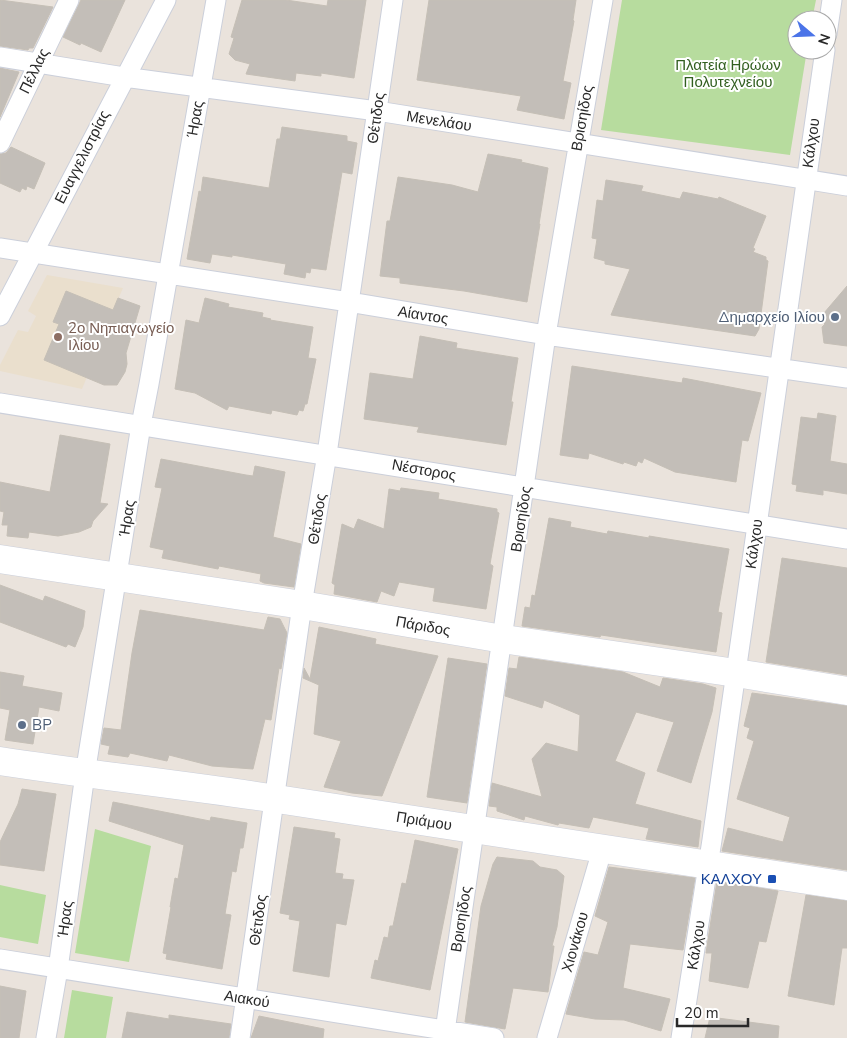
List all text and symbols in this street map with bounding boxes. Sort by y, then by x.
north arrow [787,10,837,60]
text: N [813,31,835,47]
street label: Πέλλας [14,45,54,97]
park label: Πλατεία Ηρώων Πολυτεχνείου [675,55,781,92]
street label: Βρισηίδος [566,83,598,153]
street label: Θέτιδος [363,91,389,145]
street label: Ήρας [182,99,208,140]
street label: Μενελάου [405,106,473,136]
street label: Ευαγγελιστρίας [50,107,114,207]
street label: Κάλχου [798,117,824,169]
street label: Αίαντος [396,301,450,329]
place label: Δημαρχείο Ιλίου [718,307,825,327]
marker: Δημαρχείο Ιλίου [829,311,841,323]
place label: 2ο Νηπιαγωγείο Ιλίου [68,318,174,355]
marker: 2ο Νηπιαγωγείο Ιλίου [52,331,64,343]
street label: Νέστορος [390,455,458,485]
street label: Βρισηίδος [506,484,536,554]
street label: Θέτιδος [303,492,331,546]
street label: Ήρας [114,498,140,539]
street label: Κάλχου [741,518,767,570]
street label: Πάριδος [394,611,452,641]
place label: BP [32,715,52,735]
marker: BP [16,719,28,731]
street label: Πριάμου [395,807,453,835]
place label: ΚΑΛΧΟΥ [701,869,762,889]
marker: ΚΑΛΧΟΥ [766,873,778,885]
street label: Βρισηίδος [446,884,476,954]
street label: Θέτιδος [245,893,271,947]
street label: Ήρας [52,899,77,940]
street label: Χιονάκου [557,910,593,974]
street label: Κάλχου [682,919,710,971]
street label: Αιακού [223,986,271,1012]
scale bar [677,996,748,1028]
text: 20 m [684,1003,719,1023]

